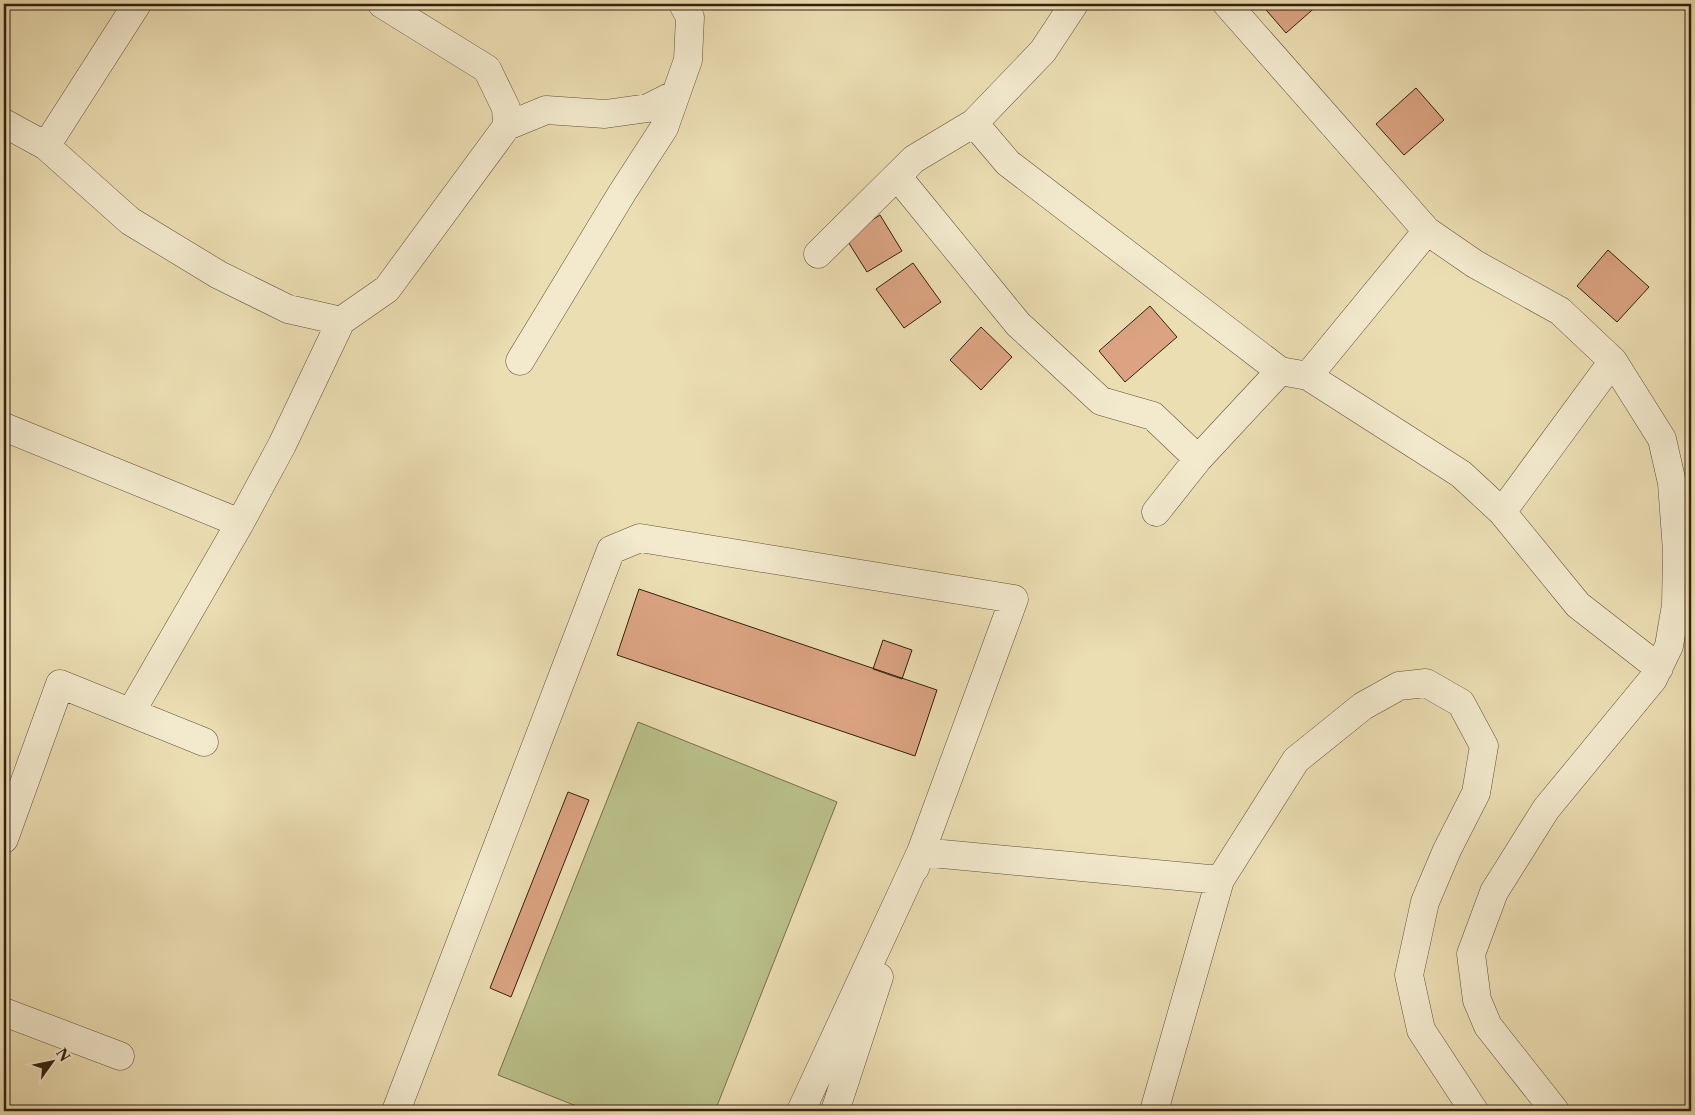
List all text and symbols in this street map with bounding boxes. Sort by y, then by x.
north arrow [28,1038,78,1088]
text: N [52,1045,74,1065]

